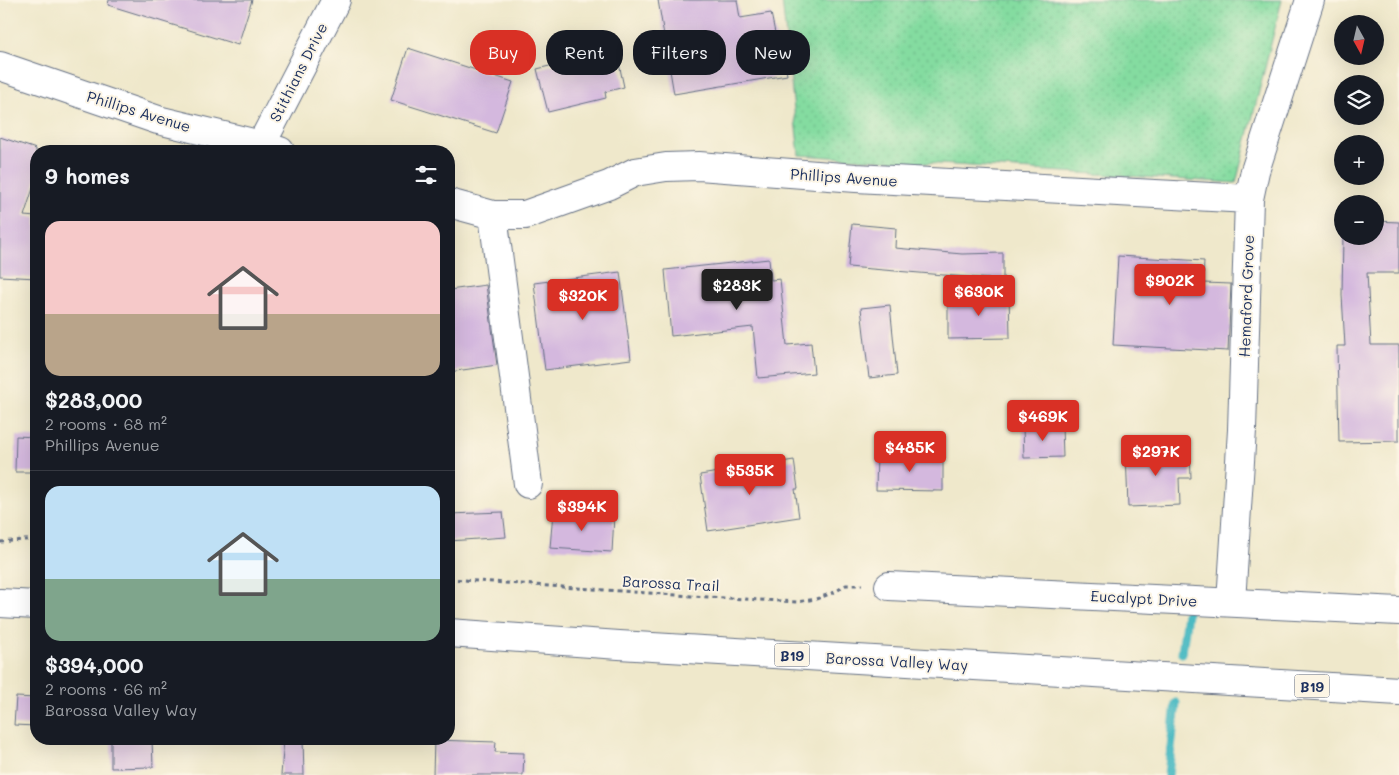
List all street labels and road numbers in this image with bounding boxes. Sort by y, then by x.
street label: Stithians Drive [264,19,332,125]
street label: Phillips Avenue [85,86,193,136]
street label: Phillips Avenue [790,163,898,191]
street label: Hemaford Grove [1234,234,1258,358]
street label: Barossa Trail [622,570,720,596]
street label: Eucalypt Drive [1090,585,1198,611]
road number: B19 [774,644,810,666]
street label: Barossa Valley Way [825,647,969,675]
road number: B19 [1294,674,1330,698]

